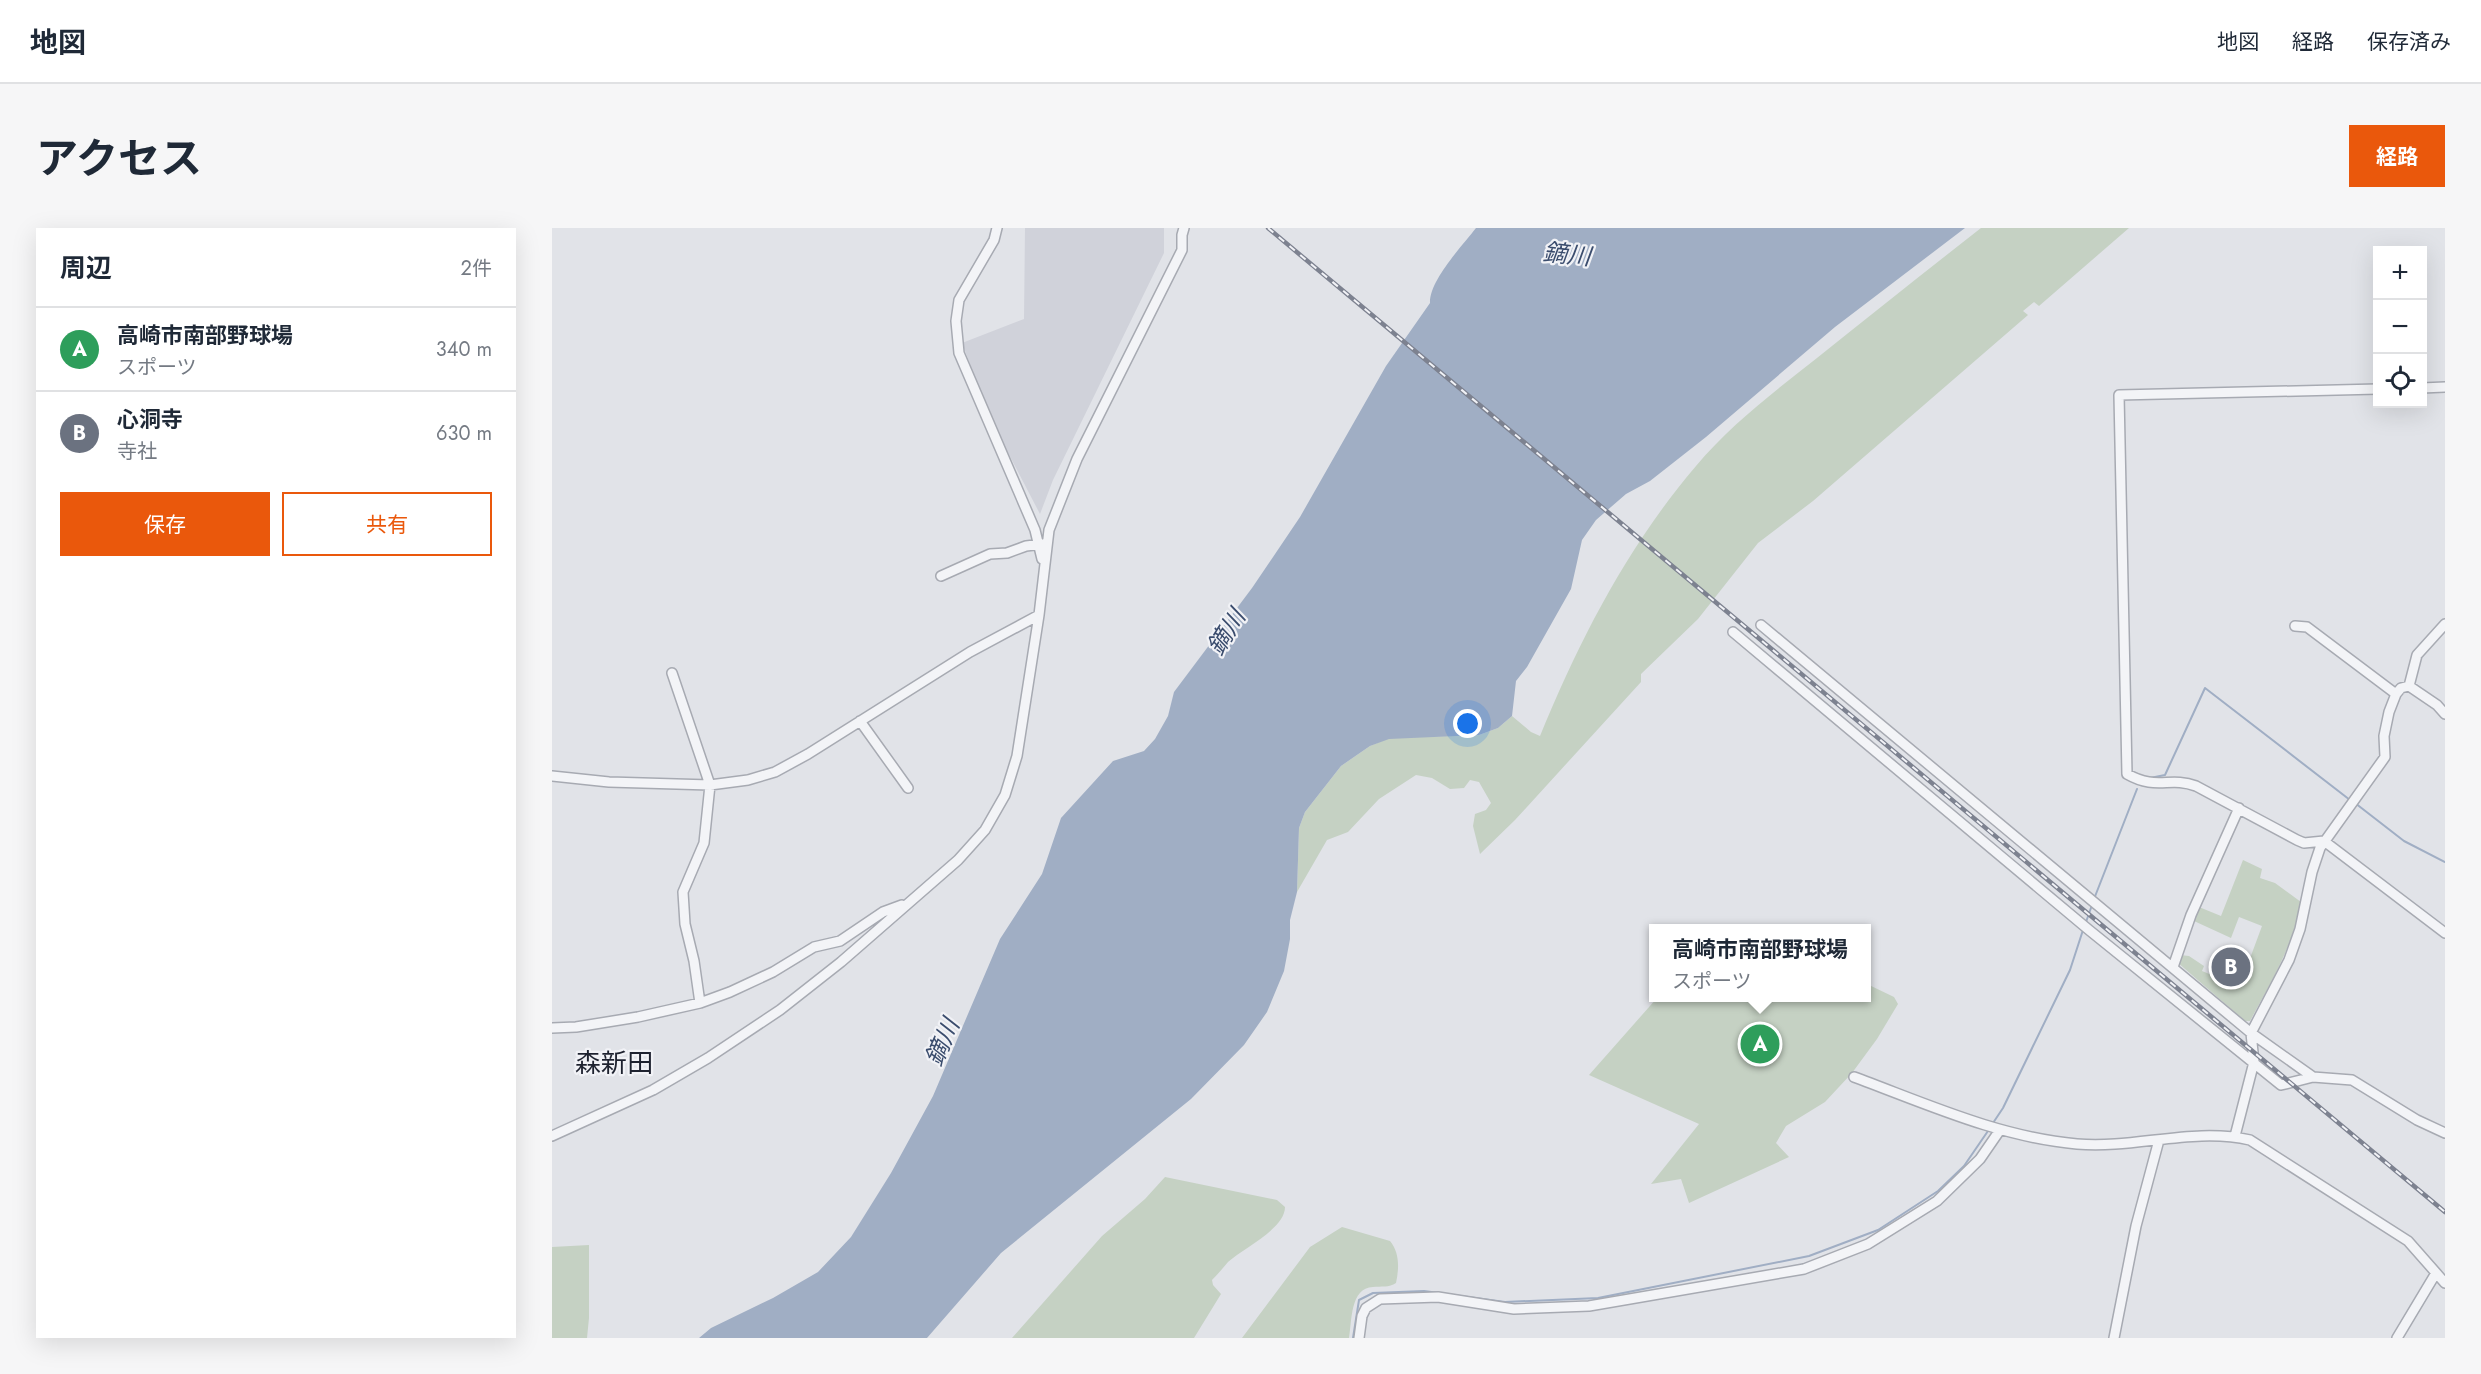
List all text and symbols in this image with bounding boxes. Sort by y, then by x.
text: 地図 [30,22,86,63]
text: 地図 [2217,27,2259,57]
text: 経路 [2292,27,2334,57]
text: 保存済み [2367,27,2451,57]
button: 経路 [2349,125,2445,187]
text: アクセス [36,128,202,189]
water label: 鏑川 [1541,234,1596,274]
map controls [2373,246,2427,408]
button: + [2373,246,2427,300]
text: 周辺 [60,249,112,287]
text: 2件 [461,254,492,283]
button: − [2373,300,2427,354]
text: 高崎市南部野球場 [117,319,293,351]
text: A [72,335,87,364]
text: 340 m [436,335,492,364]
text: スポーツ [117,353,197,382]
button: locate [2373,354,2427,408]
text: 心洞寺 [117,403,183,435]
text: B [73,419,86,448]
text: 630 m [436,419,492,448]
text: 寺社 [117,437,157,466]
button: 保存 [60,492,270,556]
button: 共有 [282,492,492,556]
water label: 鏑川 [1198,600,1255,662]
your location [1453,709,1482,738]
popup [1649,924,1871,1002]
text: 高崎市南部野球場 [1672,933,1848,965]
pin: B [2212,944,2250,990]
text: スポーツ [1672,967,1752,996]
water label: 鏑川 [916,1010,969,1071]
pin: A [1740,1022,1780,1066]
district label: 森新田 [575,1044,653,1082]

